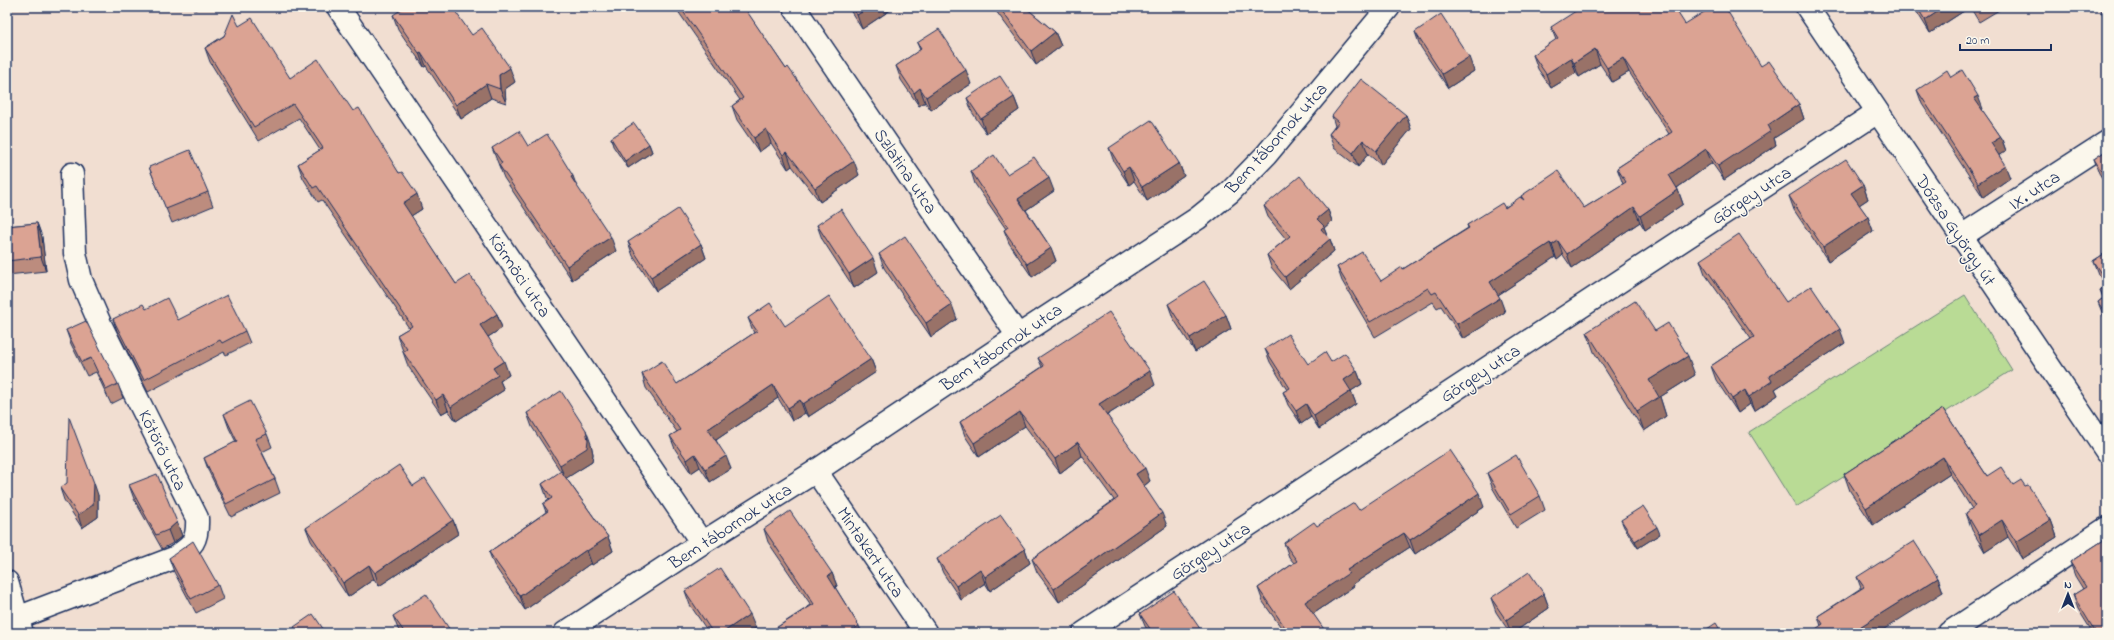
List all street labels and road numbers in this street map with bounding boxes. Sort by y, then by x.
street label: Bem tábornok utca [1220,78,1335,202]
street label: Szlatina utca [866,124,943,220]
street label: Görgey utca [1707,161,1798,233]
street label: IX. utca [2004,165,2066,218]
street label: Dózsa György út [1906,169,2001,292]
street label: Körmöci utca [481,229,556,323]
street label: Bem tábornok utca [935,298,1068,400]
street label: Görgey utca [1436,339,1527,411]
street label: Kőtörő utca [130,406,192,496]
street label: Bem tábornok utca [663,478,798,578]
street label: Mintakert utca [829,502,909,604]
street label: Görgey utca [1166,517,1257,589]

